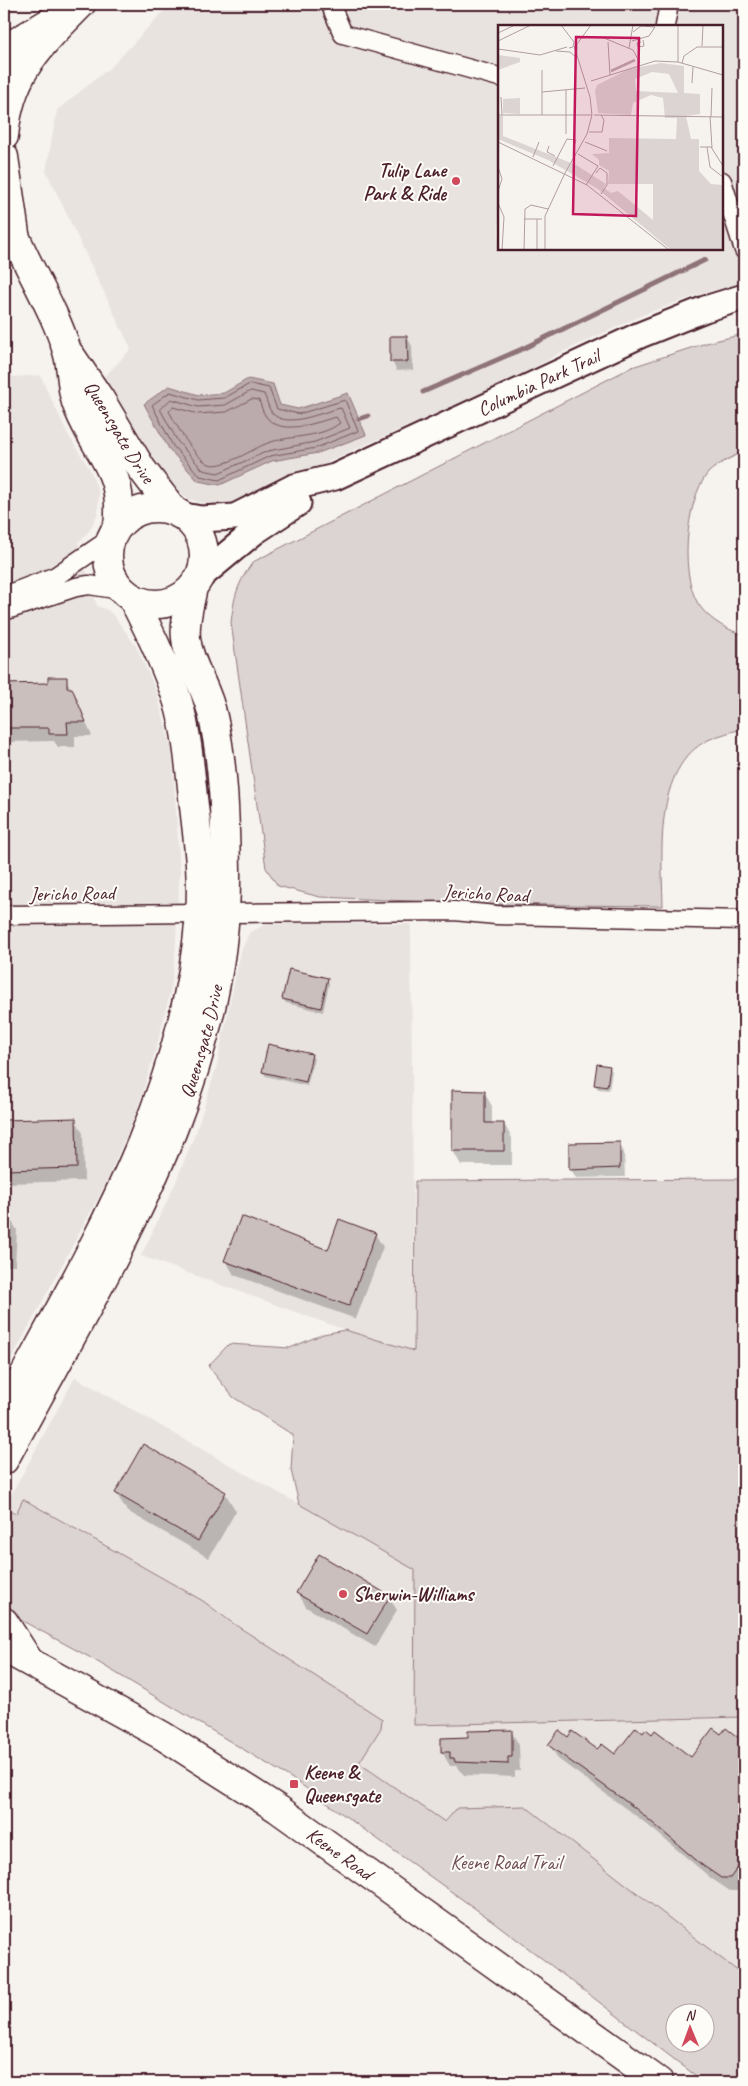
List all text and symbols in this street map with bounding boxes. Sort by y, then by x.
inset map [498,25,723,250]
place label: Tulip Lane Park & Ride [363,158,448,206]
marker: Tulip Lane Park & Ride [450,175,462,187]
street label: Columbia Park Trail [474,342,607,422]
street label: Queensgate Drive [78,376,161,490]
street label: Jericho Road [442,879,532,908]
street label: Jericho Road [28,880,118,907]
street label: Queensgate Drive [174,982,229,1101]
place label: Sherwin-Williams [353,1582,475,1607]
marker: Sherwin-Williams [337,1588,349,1600]
place label: Keene & Queensgate [304,1760,382,1808]
marker: Keene & Queensgate [288,1778,300,1790]
street label: Keene Road [302,1822,380,1888]
park label: Keene Road Trail [451,1850,565,1875]
north arrow [666,2004,716,2054]
text: N [685,2007,697,2024]

